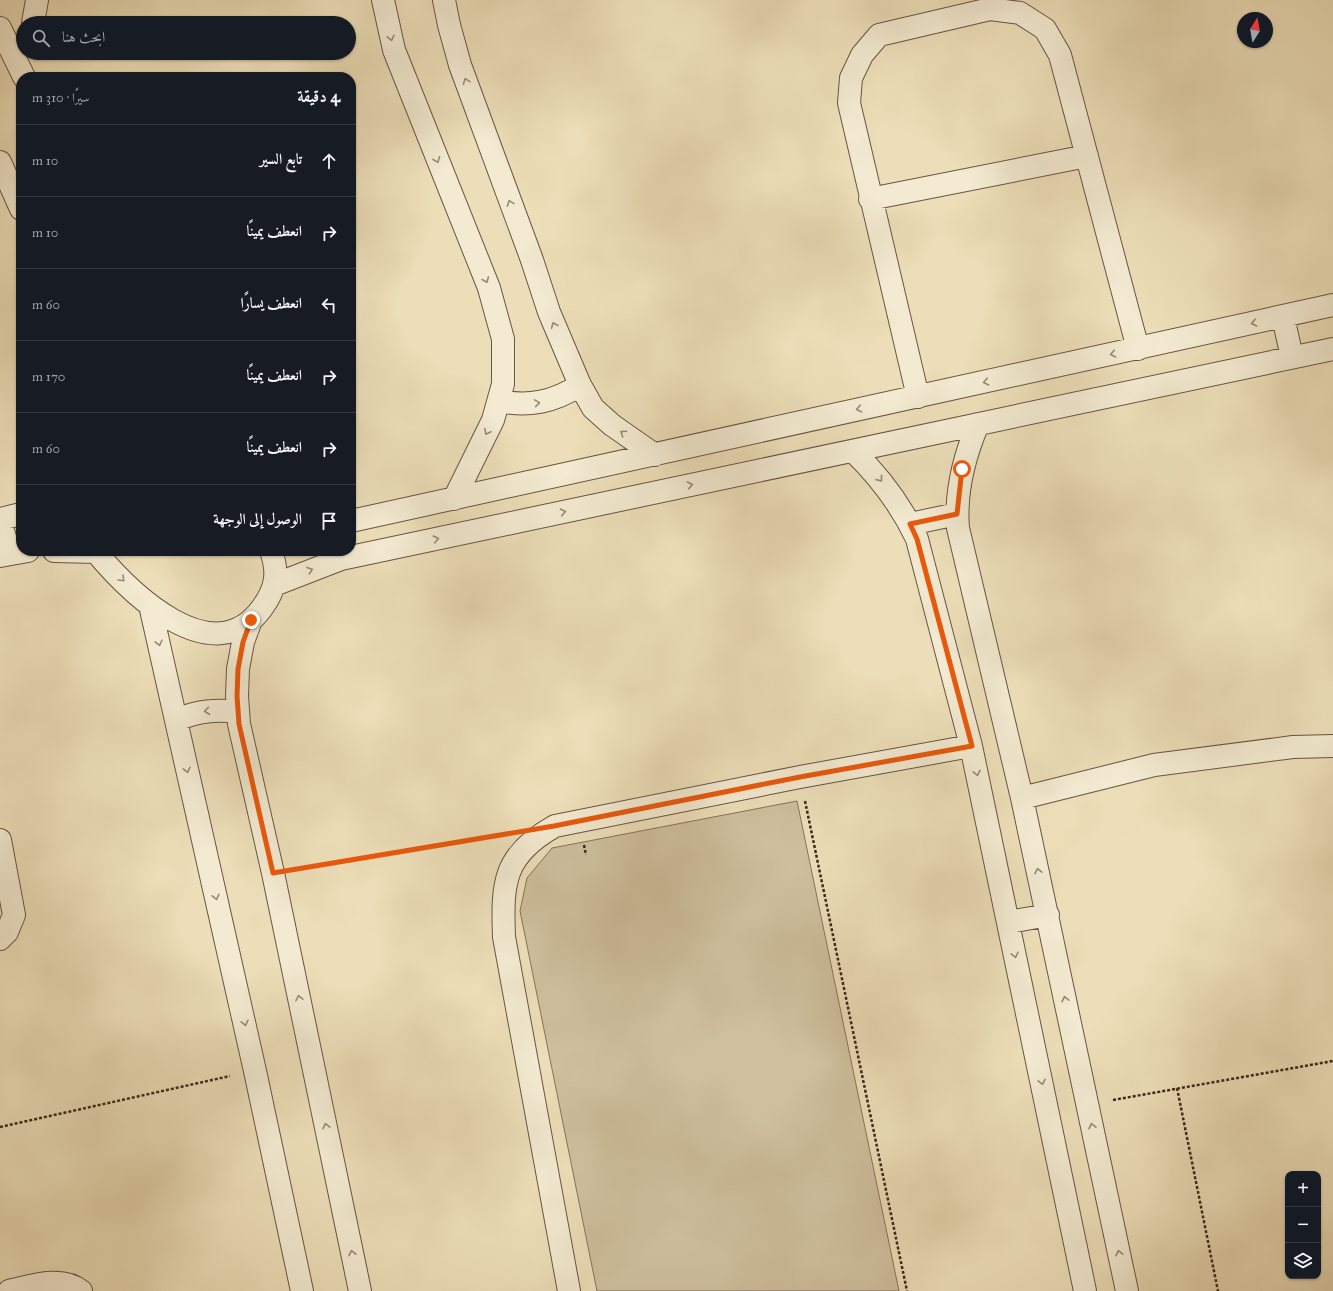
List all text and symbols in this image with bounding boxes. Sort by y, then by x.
north arrow [1237,12,1273,48]
search box [16,16,356,60]
icon: search [30,27,52,49]
text: ابحث هنا [62,28,105,46]
one-way arrow [386,34,395,41]
one-way arrow [463,77,471,84]
text: 4 دقيقة [297,86,340,107]
text: سيرًا · 310 m [32,90,89,106]
text: تابع السير [260,150,302,168]
icon: ahead [318,150,340,172]
text: 10 m [32,153,58,169]
one-way arrow [432,155,440,163]
one-way arrow [507,200,515,207]
text: انعطف يمينًا [247,222,302,240]
icon: right [318,222,340,244]
text: 10 m [32,225,58,241]
one-way arrow [481,275,489,283]
text: انعطف يسارًا [240,294,302,312]
icon: left [318,294,340,316]
text: 60 m [32,297,60,313]
one-way arrow [1251,318,1257,326]
one-way arrow [551,322,559,329]
one-way arrow [1110,349,1116,357]
text: انعطف يمينًا [247,366,302,384]
icon: right [318,366,340,388]
text: 170 m [32,369,65,385]
one-way arrow [983,377,989,385]
one-way arrow [534,399,540,408]
one-way arrow [856,405,862,413]
one-way arrow [484,428,492,436]
one-way arrow [620,430,627,437]
text: انعطف يمينًا [247,438,302,456]
icon: right [318,438,340,460]
text: 60 m [32,441,60,457]
route start [953,460,971,478]
one-way arrow [875,474,882,481]
one-way arrow [687,482,693,490]
one-way arrow [560,509,566,517]
text: الوصول إلى الوجهة [213,510,302,528]
icon: arrive [318,510,340,532]
one-way arrow [433,535,439,544]
one-way arrow [306,567,313,575]
one-way arrow [117,574,125,582]
route end [242,611,260,629]
one-way arrow [154,640,162,646]
one-way arrow [204,706,210,715]
one-way arrow [183,767,191,773]
one-way arrow [973,769,981,776]
one-way arrow [1035,868,1043,875]
one-way arrow [212,893,220,900]
one-way arrow [1011,951,1019,958]
one-way arrow [295,995,303,1001]
one-way arrow [1062,995,1070,1002]
one-way arrow [240,1020,248,1026]
one-way arrow [1037,1079,1045,1085]
one-way arrow [322,1122,330,1129]
one-way arrow [1089,1123,1097,1129]
map controls [1285,1171,1321,1279]
button: + [1285,1171,1321,1207]
button: − [1285,1207,1321,1243]
button: layers [1285,1243,1321,1279]
one-way arrow [349,1250,357,1256]
one-way arrow [1116,1250,1124,1256]

